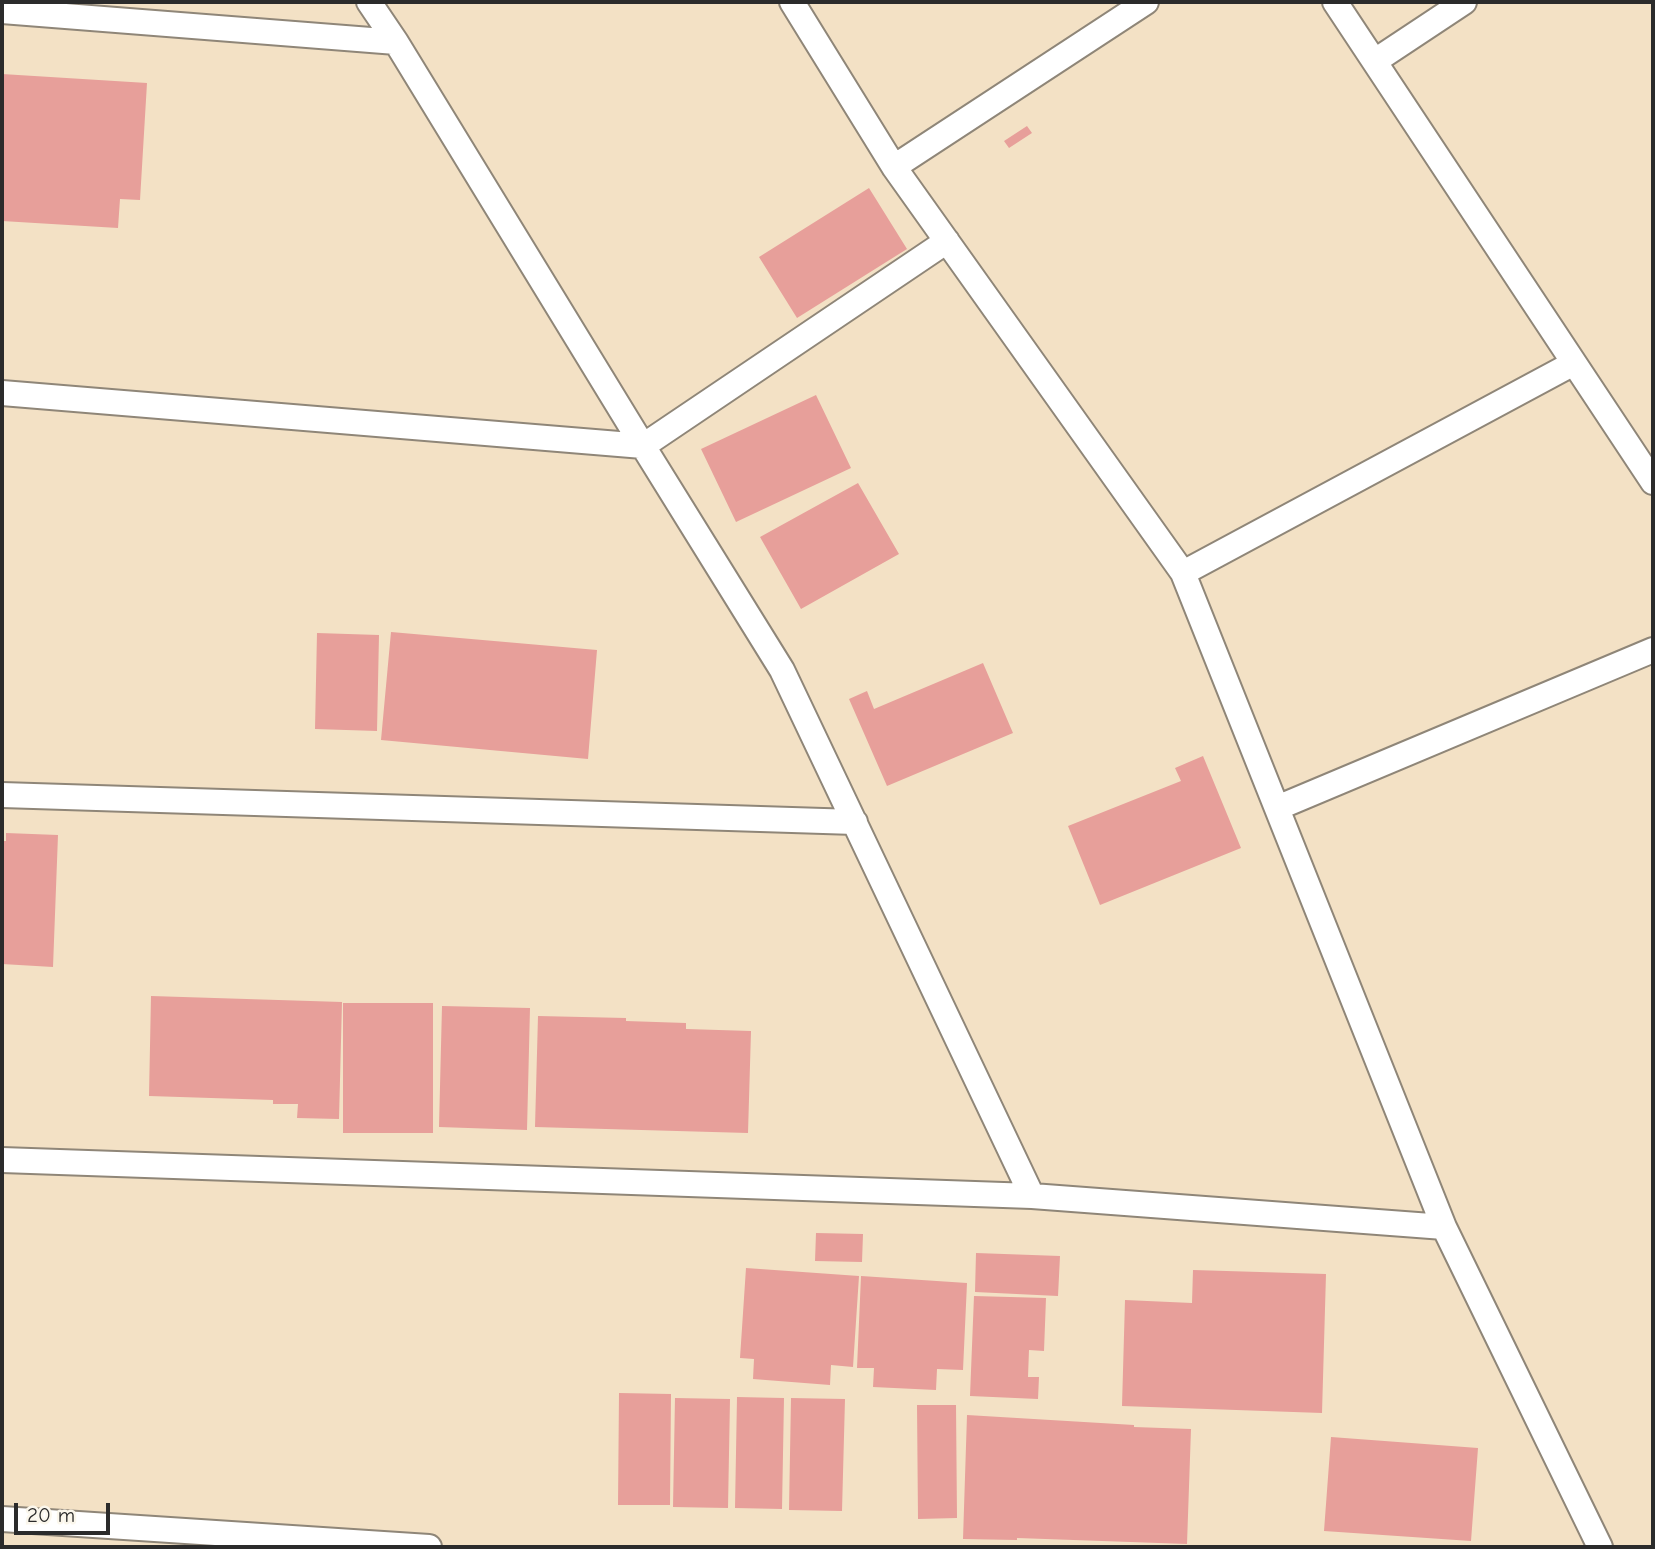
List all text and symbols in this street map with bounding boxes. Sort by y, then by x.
scale bar [18,1490,114,1534]
text: 20 m [27,1503,75,1527]

